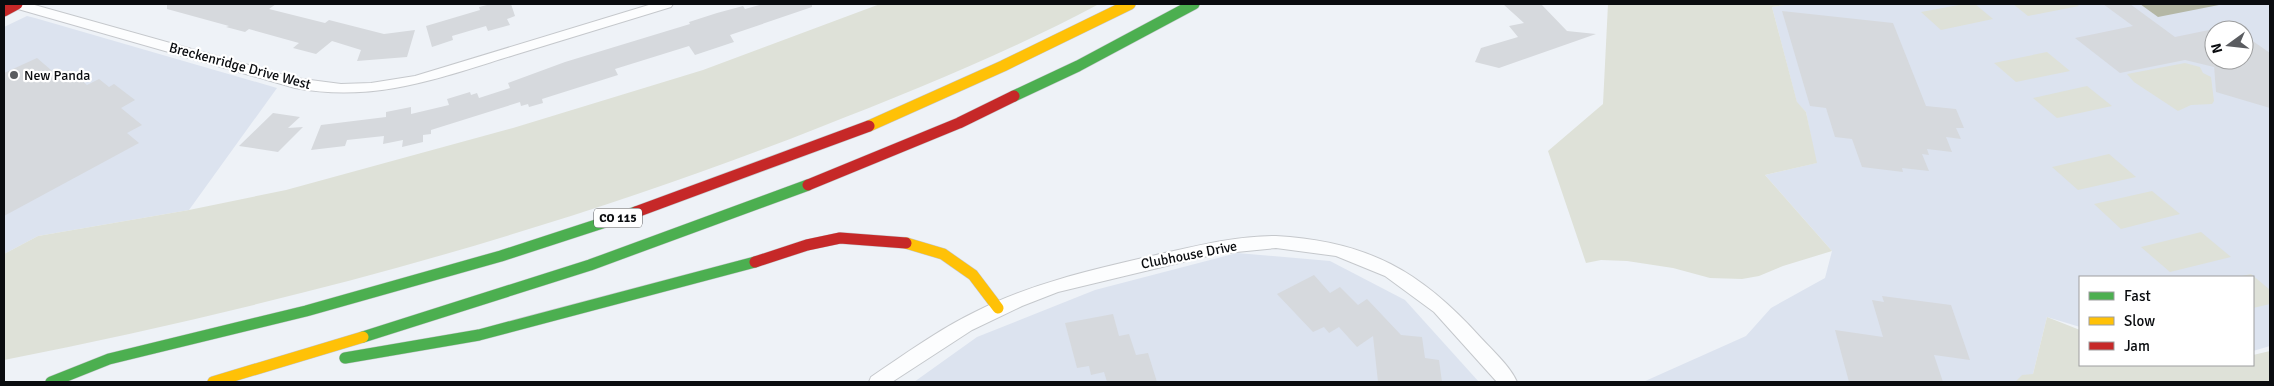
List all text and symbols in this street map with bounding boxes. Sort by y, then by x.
north arrow [2204,20,2254,70]
street label: Breckenridge Drive West [167,39,313,93]
text: N [2207,41,2226,55]
place label: New Panda [24,67,90,84]
marker: New Panda [8,69,20,81]
road number: CO 115 [594,208,642,228]
street label: Clubhouse Drive [1140,237,1238,273]
legend [2079,276,2254,366]
text: Fast [2124,287,2151,305]
text: Slow [2124,312,2155,330]
text: Jam [2124,337,2150,355]

